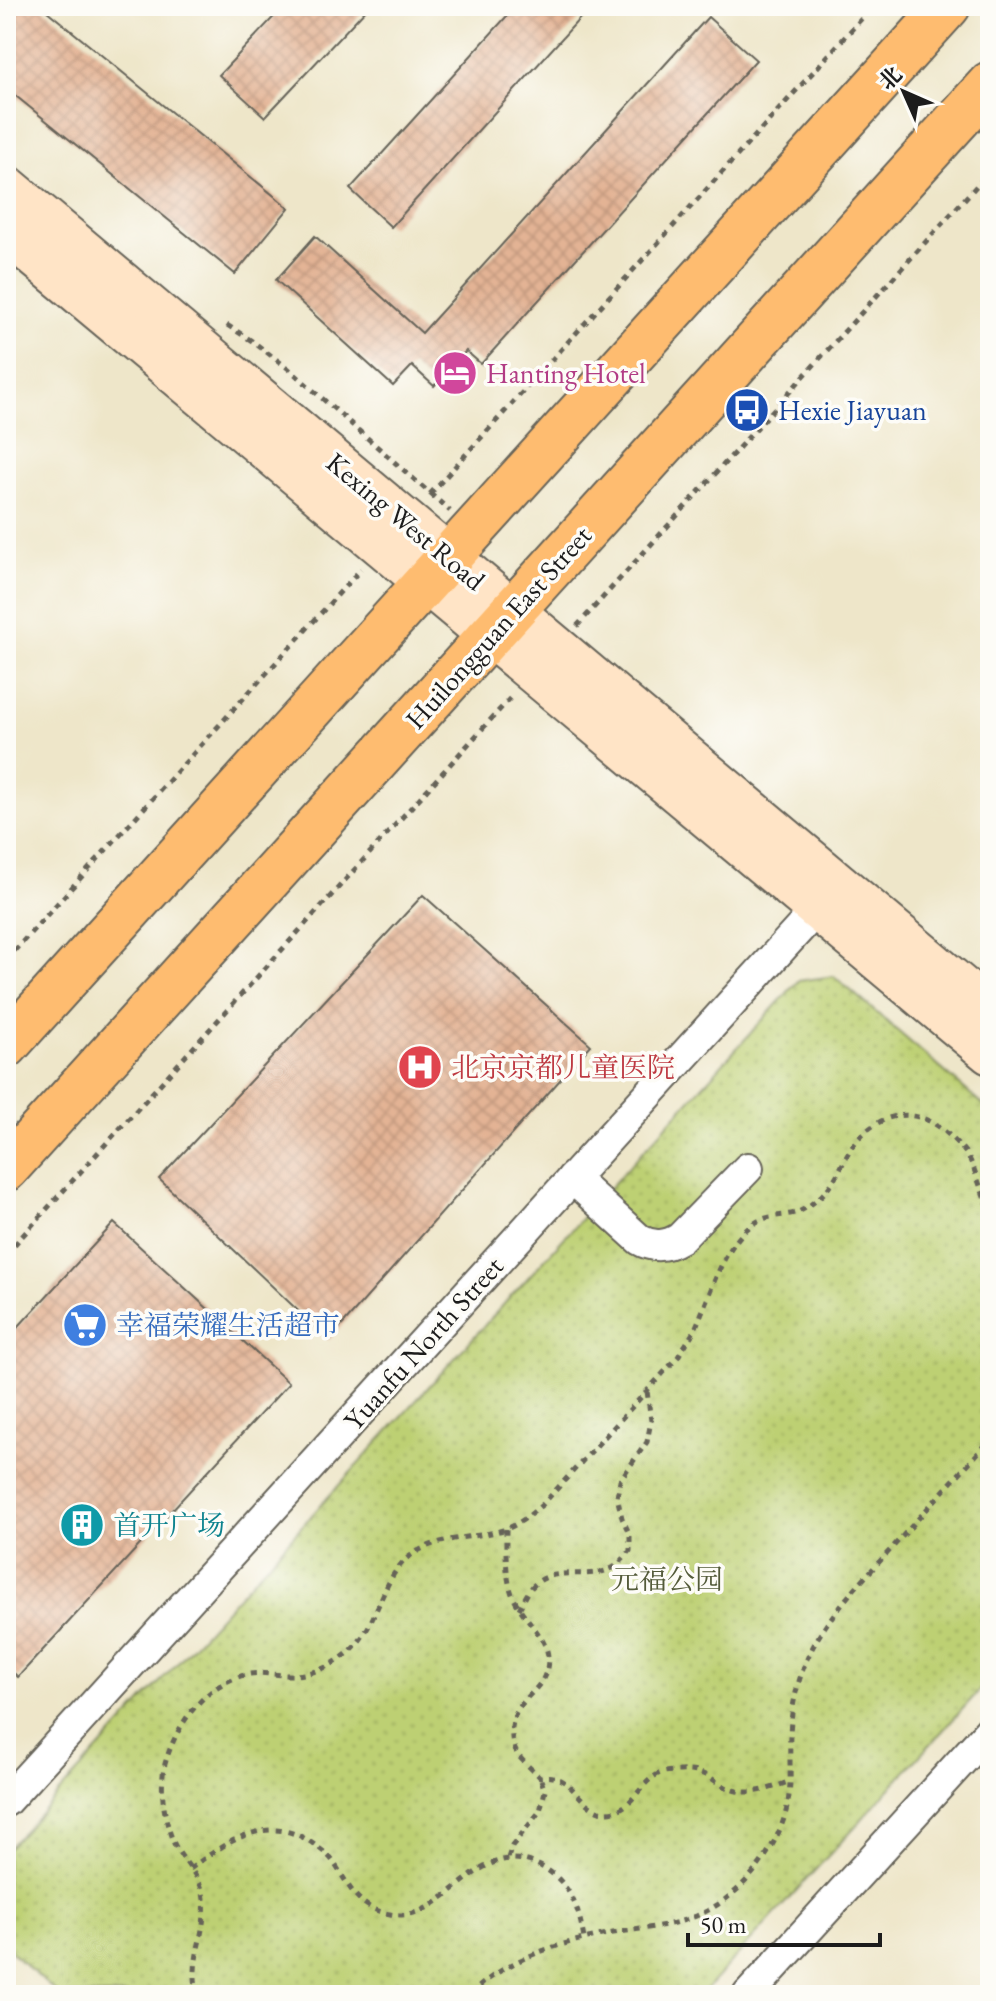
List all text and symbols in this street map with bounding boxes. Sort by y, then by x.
north arrow [864,52,944,132]
text: 北 [872,60,908,96]
hotel icon: Hanting Hotel [431,349,479,397]
place label: Hanting Hotel [486,355,646,391]
bus stop icon: Hexie Jiayuan [723,386,771,434]
place label: Hexie Jiayuan [778,392,927,428]
street label: Kexing West Road [319,444,494,599]
street label: Huilongguan East Street [397,518,599,736]
hospital icon: 北京京都儿童医院 [396,1043,444,1091]
place label: 北京京都儿童医院 [451,1049,675,1085]
street label: Yuanfu North Street [335,1248,511,1437]
supermarket icon: 幸福荣耀生活超市 [61,1301,109,1349]
place label: 幸福荣耀生活超市 [116,1307,340,1343]
building icon: 首开广场 [58,1501,106,1549]
place label: 首开广场 [113,1507,225,1543]
park label: 元福公园 [611,1561,723,1597]
scale bar [688,1897,880,1947]
text: 50 m [700,1909,747,1940]

